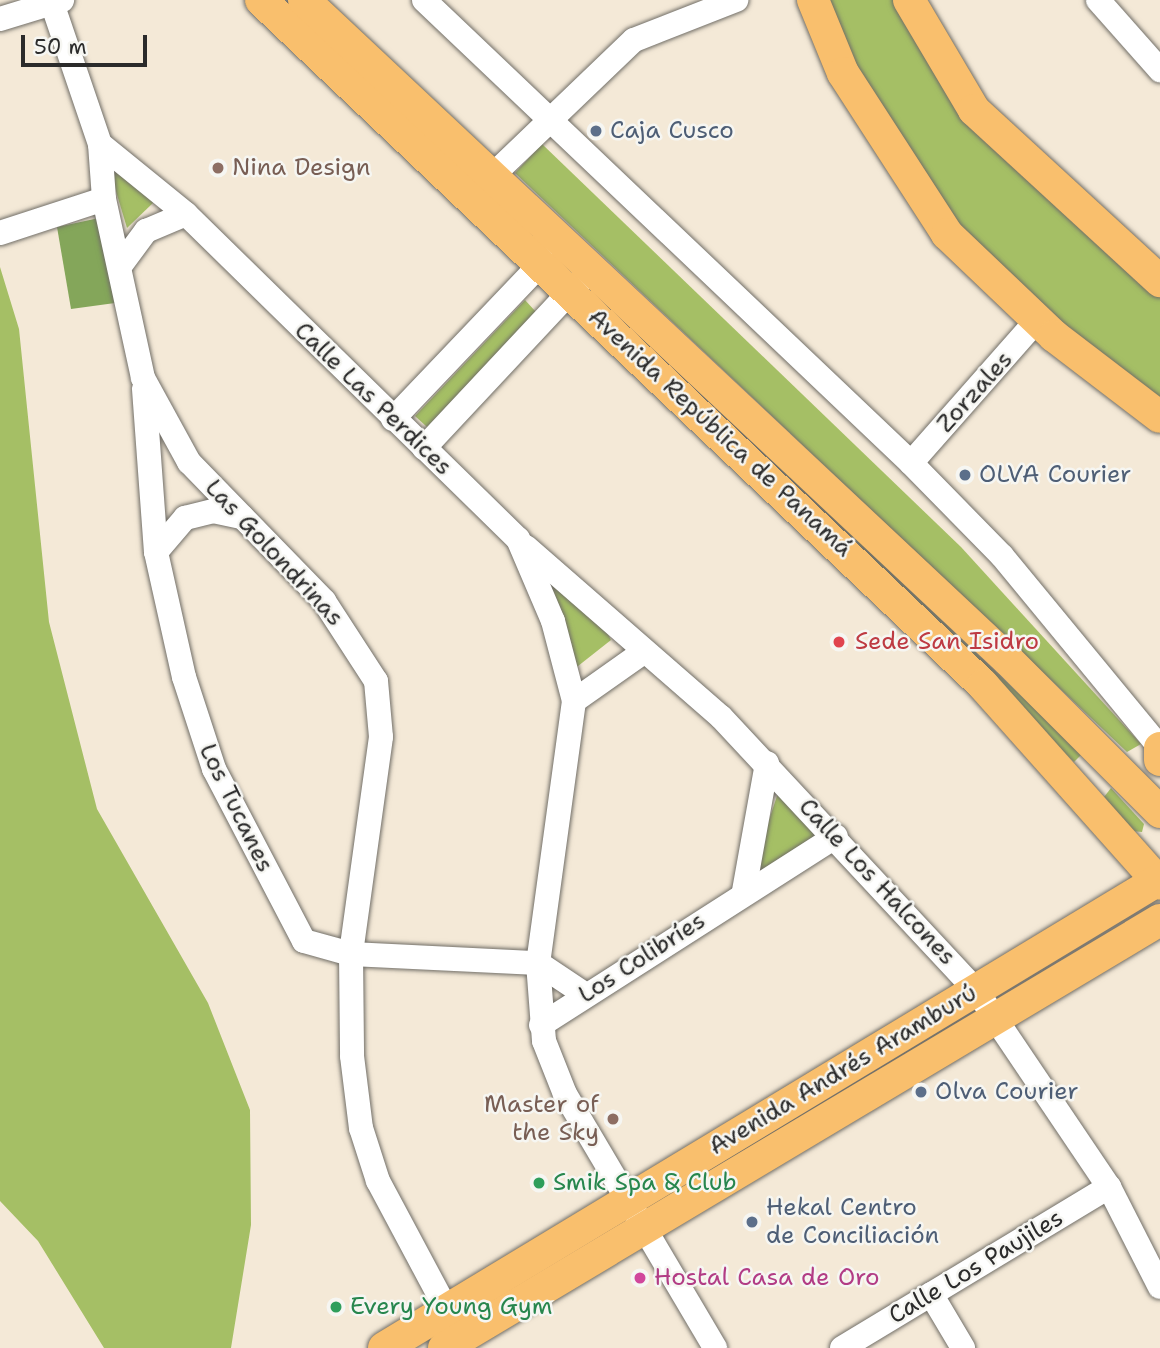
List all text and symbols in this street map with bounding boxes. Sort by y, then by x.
scale bar [24,21,150,65]
text: 50 m [34,33,87,61]
place label: Caja Cusco [610,117,734,145]
marker: Caja Cusco [588,123,604,139]
place label: Nina Design [232,154,370,182]
marker: Nina Design [210,160,226,176]
street label: Avenida República de Panamá [582,303,858,563]
street label: Calle Las Perdices [288,316,458,482]
street label: Zorzales [931,346,1019,438]
place label: OLVA Courier [979,461,1131,489]
marker: OLVA Courier [957,467,973,483]
street label: Las Golondrinas [199,474,349,632]
place label: Sede San Isidro [855,628,1039,656]
marker: Sede San Isidro [829,632,849,652]
street label: Los Tucanes [193,739,279,877]
street label: Calle Los Halcones [792,793,962,971]
street label: Los Colibríes [573,906,711,1010]
street label: Avenida Andrés Aramburú [704,979,982,1161]
place label: Olva Courier [935,1078,1079,1106]
marker: Olva Courier [913,1084,929,1100]
place label: Master of the Sky [484,1091,599,1147]
marker: Master of the Sky [605,1111,621,1127]
place label: Smik Spa & Club [553,1169,737,1197]
marker: Smik Spa & Club [531,1175,547,1191]
place label: Hekal Centro de Conciliación [766,1194,939,1250]
street label: Calle Los Paujiles [884,1204,1068,1330]
marker: Hekal Centro de Conciliación [744,1214,760,1230]
place label: Hostal Casa de Oro [654,1264,880,1292]
marker: Hostal Casa de Oro [632,1270,648,1286]
place label: Every Young Gym [350,1293,552,1321]
marker: Every Young Gym [328,1299,344,1315]

